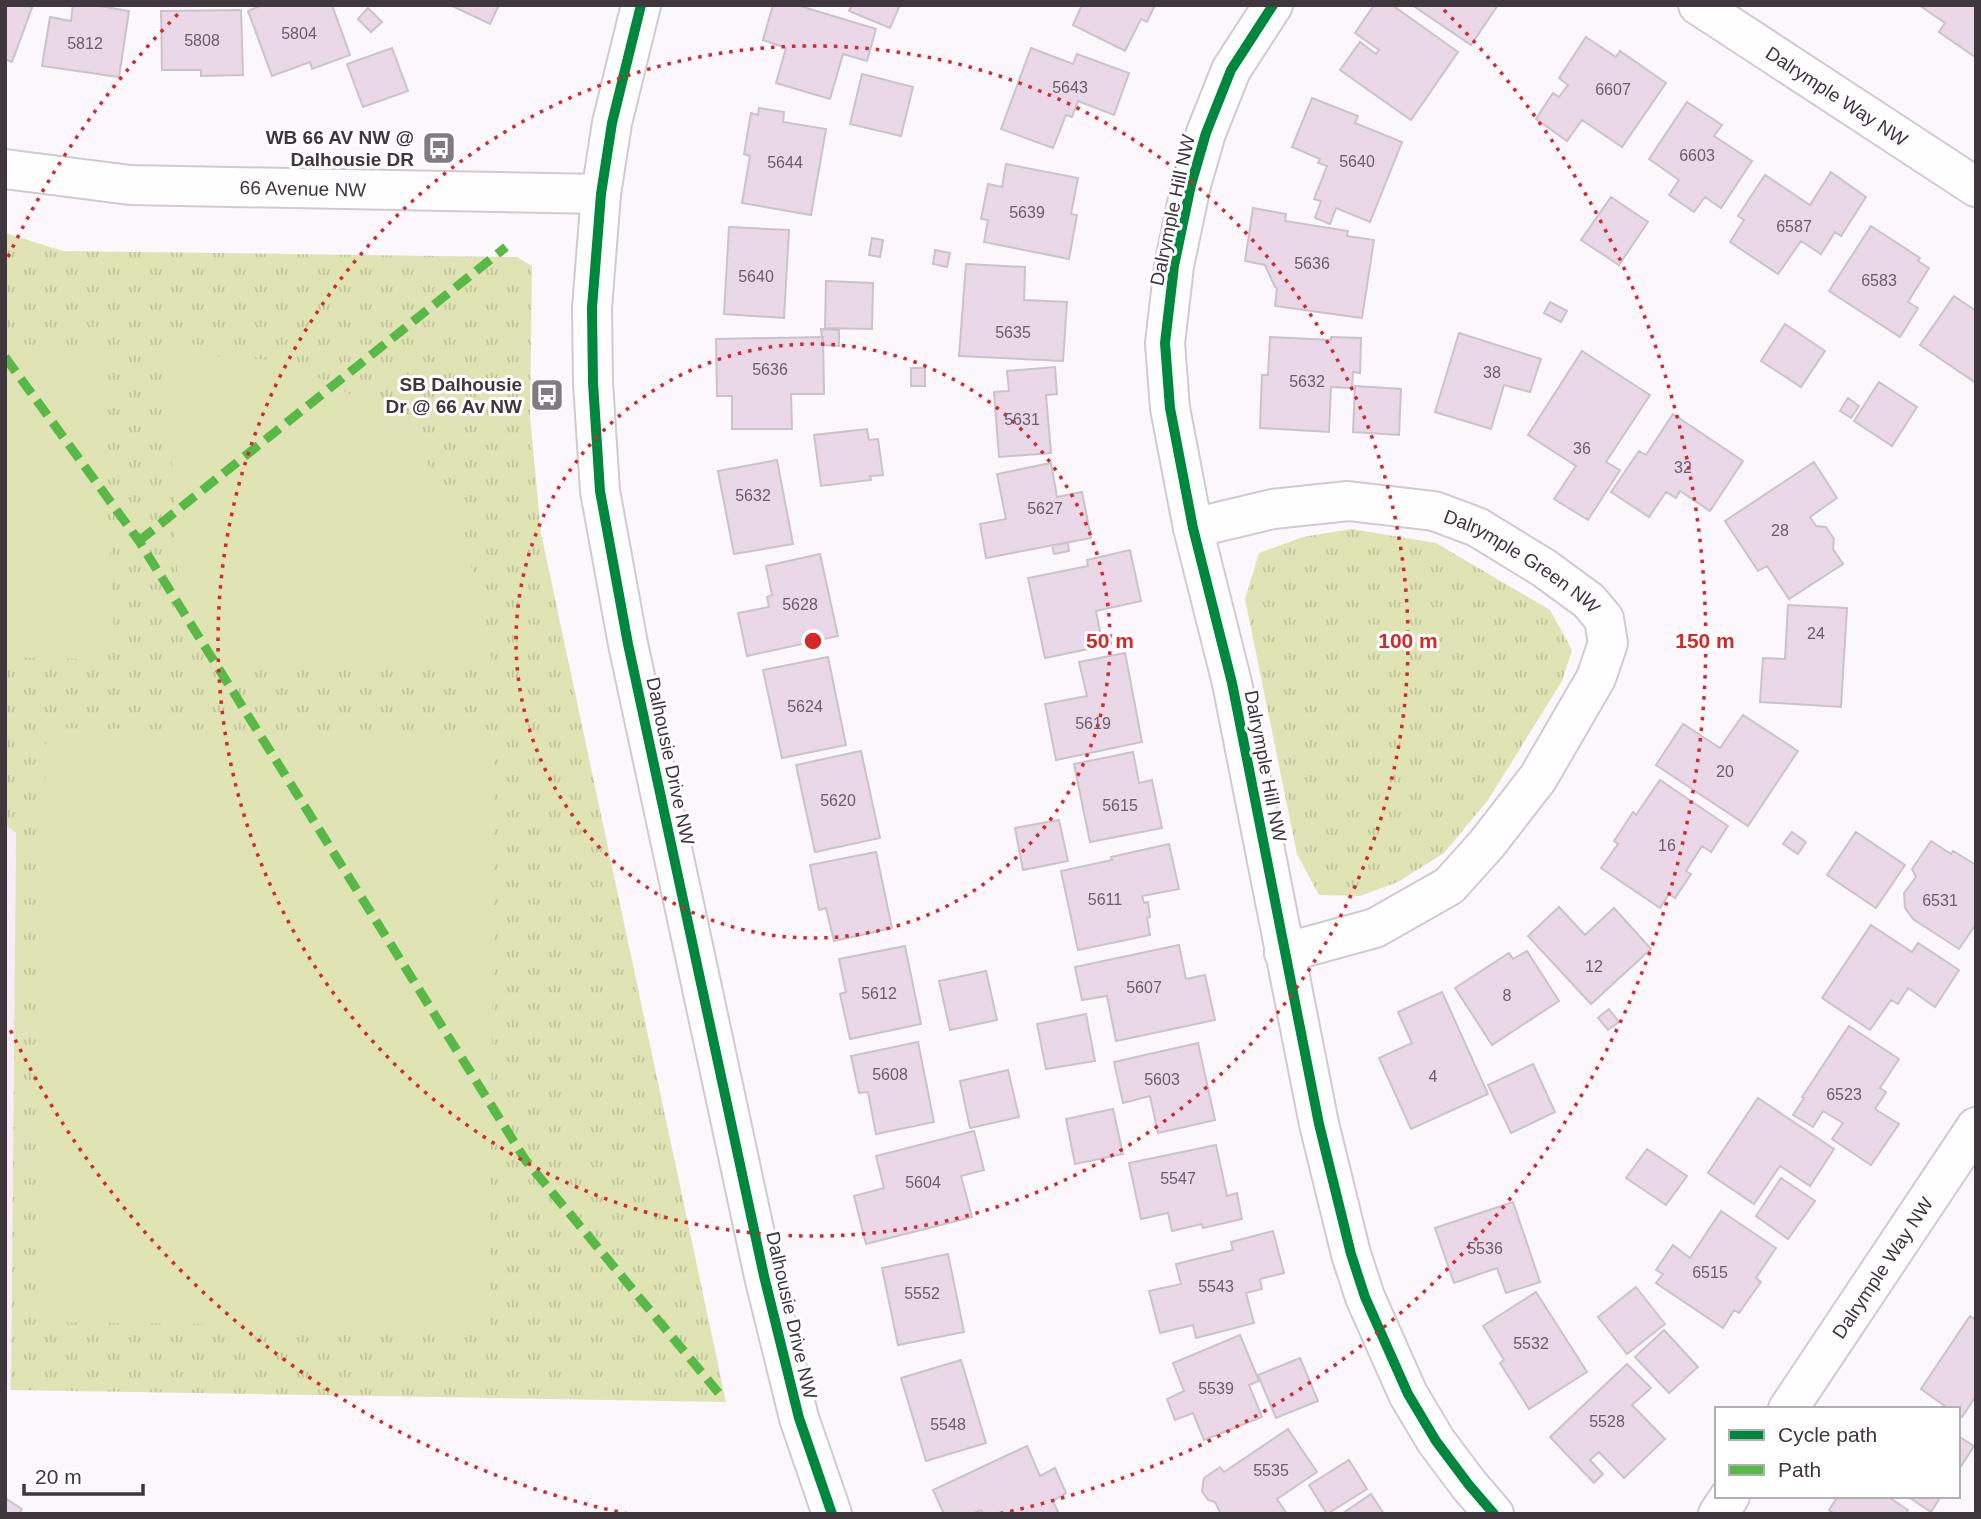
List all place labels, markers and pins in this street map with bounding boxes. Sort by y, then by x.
place label: WB 66 AV NW @ Dalhousie DR [266,127,414,170]
bus stop icon: WB 66 AV NW @ Dalhousie DR [420,129,458,167]
place label: SB Dalhousie Dr @ 66 Av NW [386,374,522,417]
bus stop icon: SB Dalhousie Dr @ 66 Av NW [528,376,566,414]
centre of rings [801,629,825,653]

